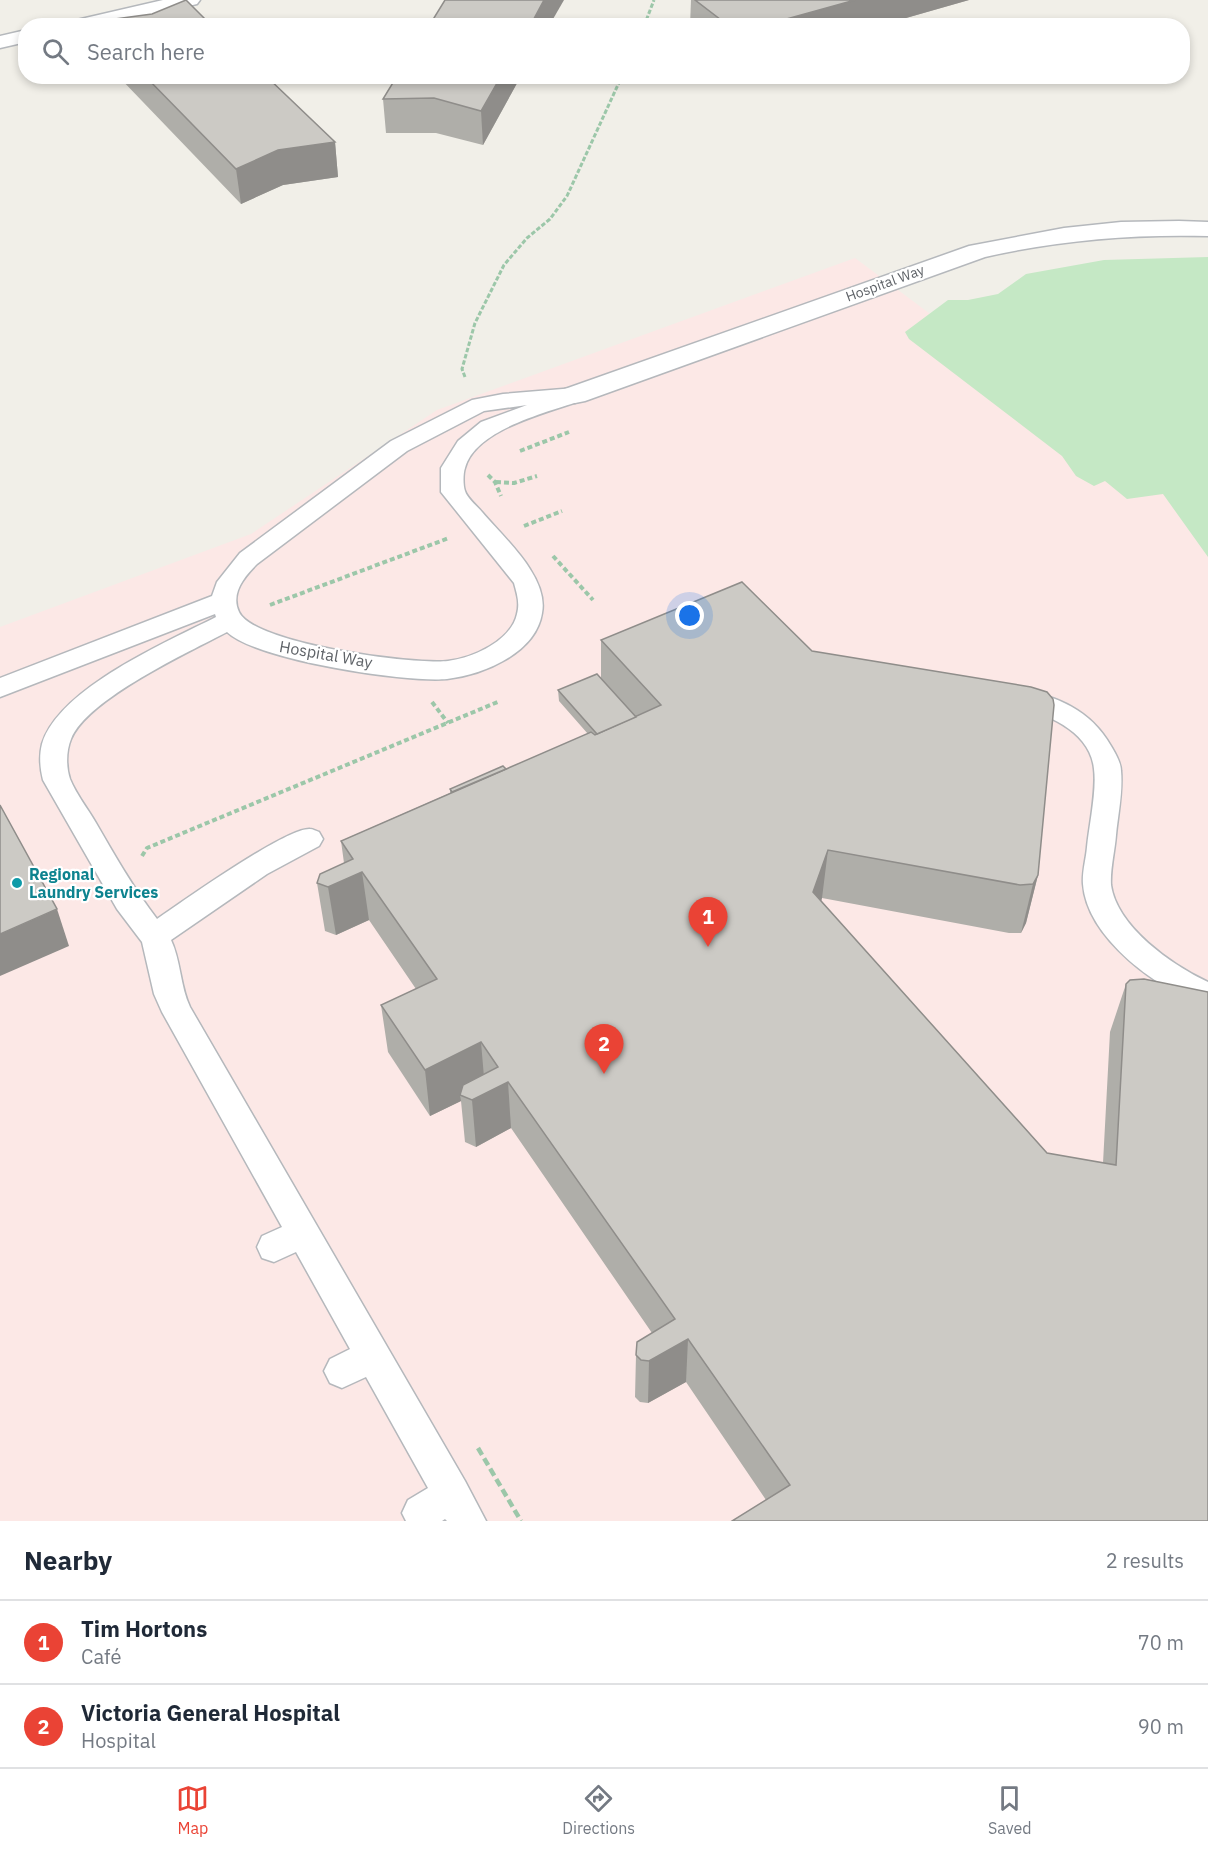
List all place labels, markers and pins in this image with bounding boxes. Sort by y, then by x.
place label: Regional Laundry Services [29,864,158,902]
marker: Regional Laundry Services [10,876,24,890]
pin: 1 [688,898,728,947]
pin: 2 [584,1024,624,1074]

